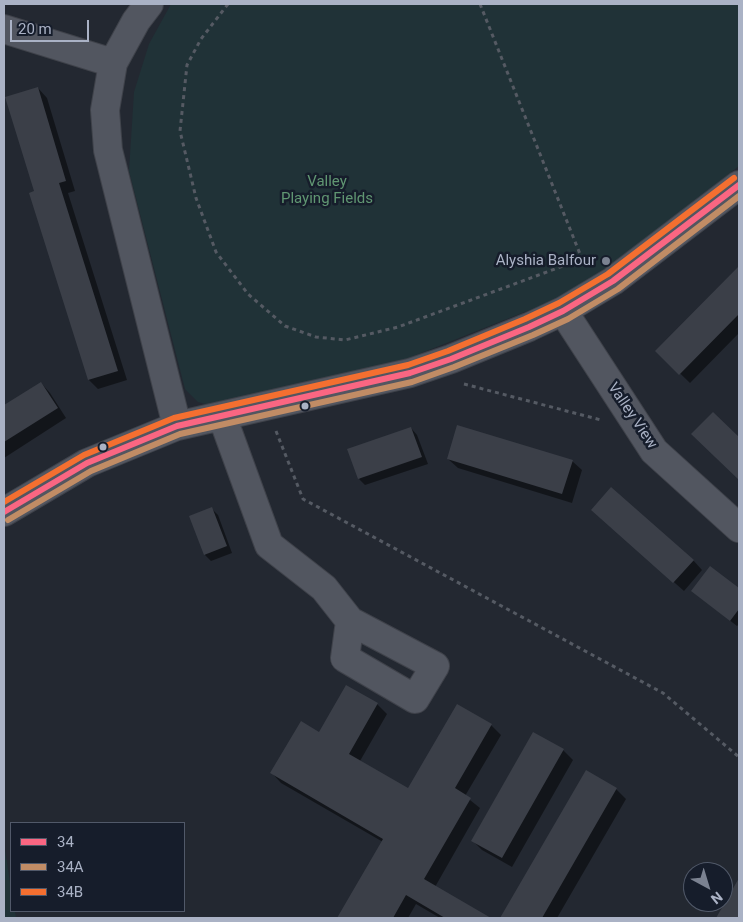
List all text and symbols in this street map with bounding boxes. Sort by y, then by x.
scale bar [12,10,91,42]
text: 20 m [18,20,52,38]
park label: Valley Playing Fields [281,173,373,208]
place label: Alyshia Balfour [496,252,596,270]
marker: Alyshia Balfour [600,255,612,267]
street label: Valley View [603,380,661,452]
unlabelled marker [300,401,310,411]
unlabelled marker [98,442,108,452]
legend [10,822,185,912]
text: 34 [57,833,74,851]
text: 34A [57,858,84,876]
north arrow [683,862,733,912]
text: 34B [57,883,83,901]
text: N [708,889,726,907]

